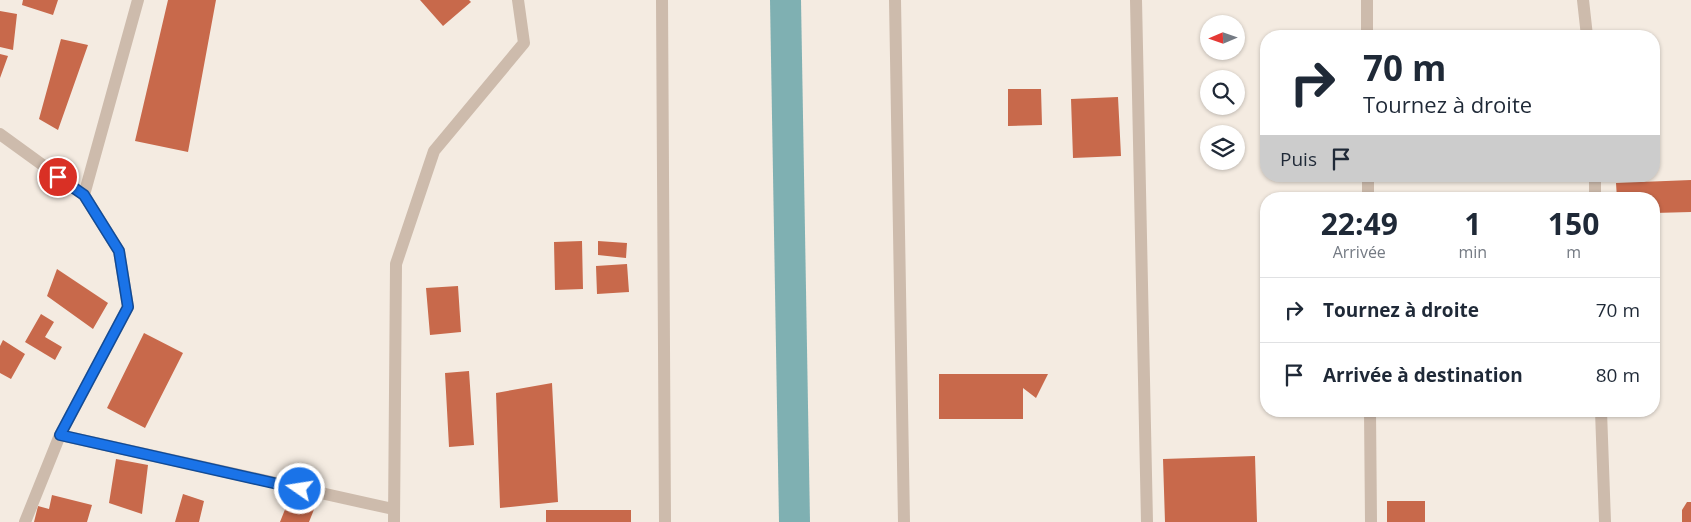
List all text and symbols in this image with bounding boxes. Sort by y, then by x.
north arrow [1200,15,1245,60]
map controls [1200,15,1245,170]
text: 70 m [1363,44,1446,91]
icon: right [1280,50,1345,115]
button: search [1200,70,1245,115]
text: Tournez à droite [1363,89,1532,119]
button: layers [1200,125,1245,170]
icon: arrive [1327,145,1355,173]
text: Puis [1280,146,1317,172]
pin [37,156,79,198]
icon: arrive [44,163,72,191]
text: 22:49 [1321,203,1398,244]
text: 1 [1464,203,1481,244]
text: 150 [1548,203,1599,244]
text: Arrivée [1333,241,1386,263]
text: min [1459,241,1487,263]
text: m [1566,241,1581,263]
icon: right [1280,296,1308,324]
text: Tournez à droite [1323,297,1479,323]
text: 70 m [1596,297,1640,323]
icon: arrive [1280,361,1308,389]
text: Arrivée à destination [1323,362,1523,388]
text: 80 m [1596,362,1640,388]
position arrow [273,462,325,514]

